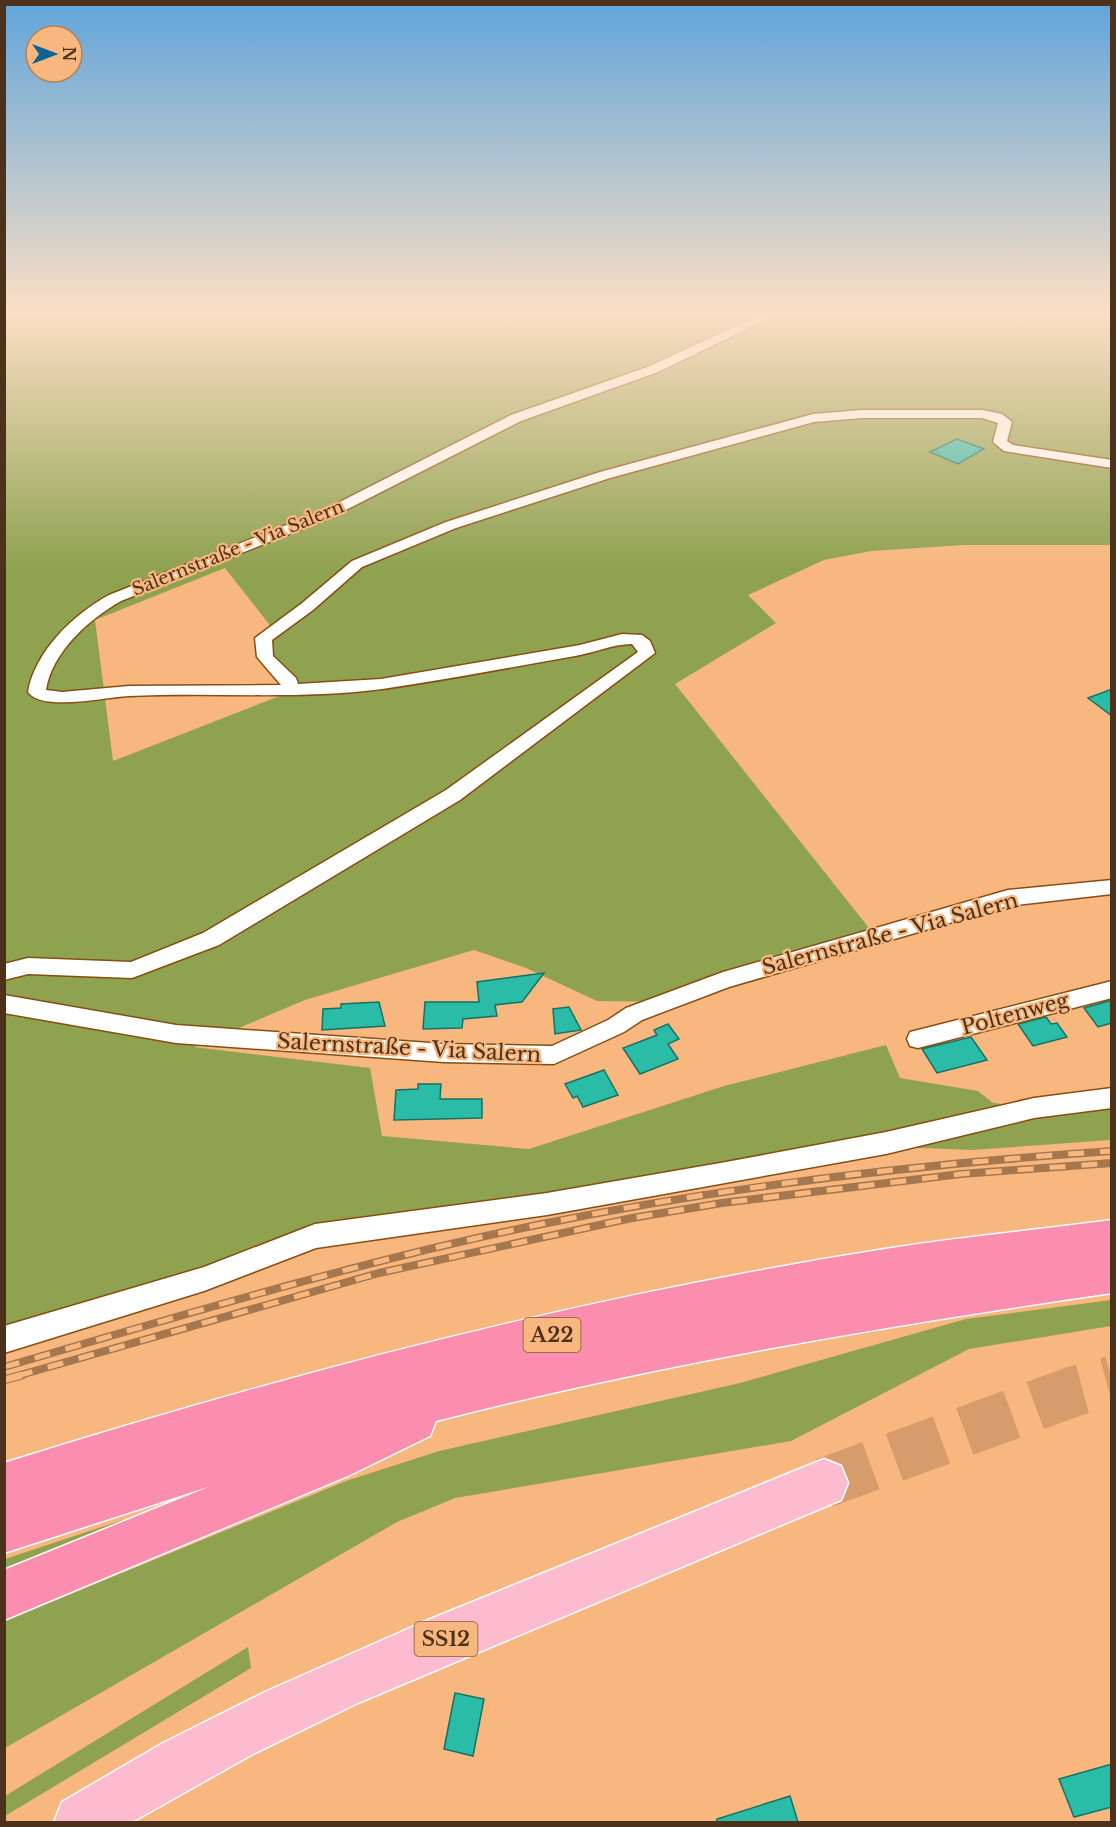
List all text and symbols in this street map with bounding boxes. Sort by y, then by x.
north arrow [24,24,84,84]
text: N [59,46,79,62]
street label: Salernstraße - Via Salern [129,495,347,601]
street label: Salernstraße - Via Salern [759,887,1021,981]
street label: Poltenweg [958,987,1072,1041]
street label: Salernstraße - Via Salern [276,1028,542,1068]
road number: A22 [524,1318,580,1352]
road number: SS12 [414,1622,478,1656]

